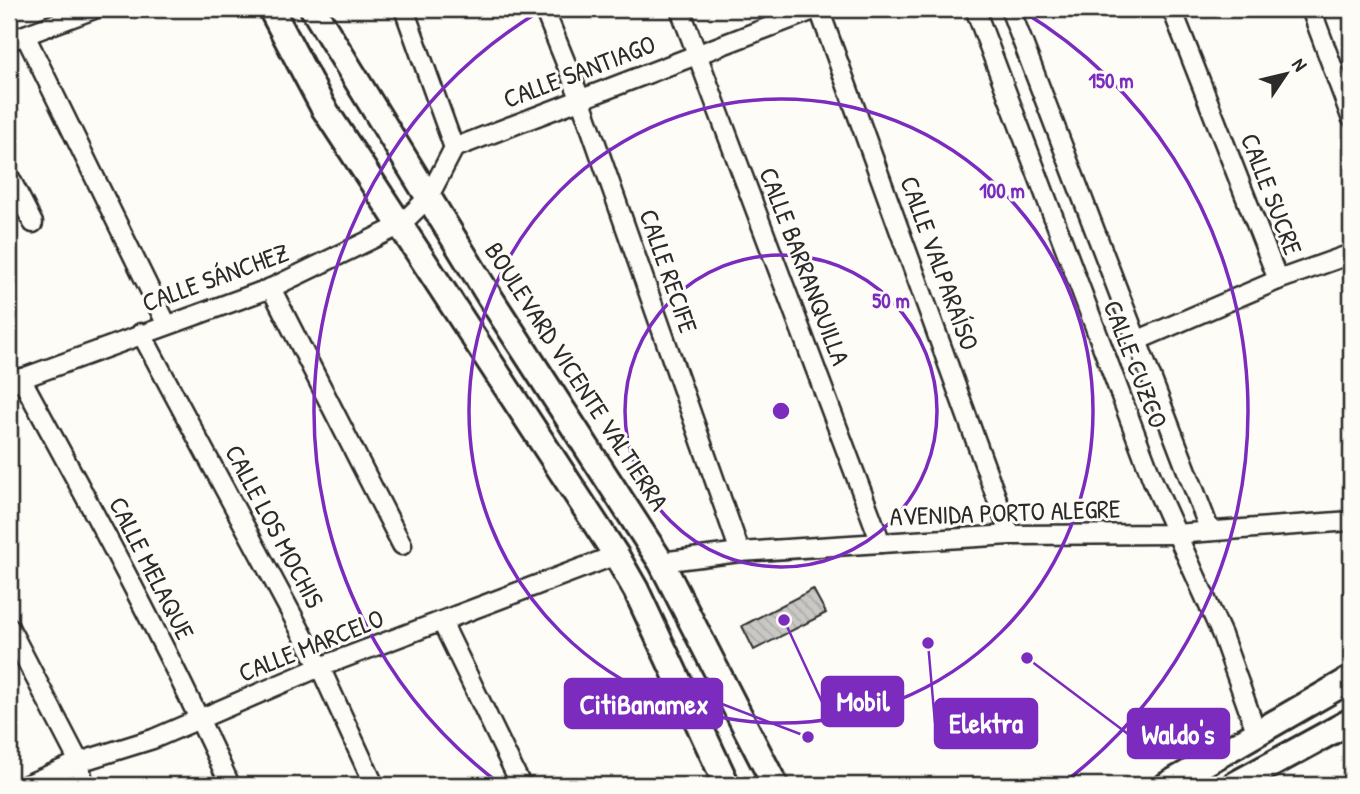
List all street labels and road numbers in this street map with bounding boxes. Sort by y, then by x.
street label: CALLE SANTIAGO [498,26,660,116]
street label: CALLE SUCRE [1233,128,1311,260]
street label: CALLE BARRANQUILLA [751,162,859,370]
street label: CALLE VALPARAÍSO [892,171,988,355]
street label: CALLE RECIFE [632,204,707,338]
street label: CALLE SÁNCHEZ [137,234,293,320]
street label: BOULEVARD VICENTE VALTIERRA [477,235,677,517]
street label: CALLE CUZCO [1096,295,1176,433]
street label: CALLE LOS MOCHIS [217,438,333,614]
street label: AVENIDA PORTO ALEGRE [889,490,1121,534]
street label: CALLE MELAQUE [101,491,203,646]
street label: CALLE MARCELO [233,600,389,690]

